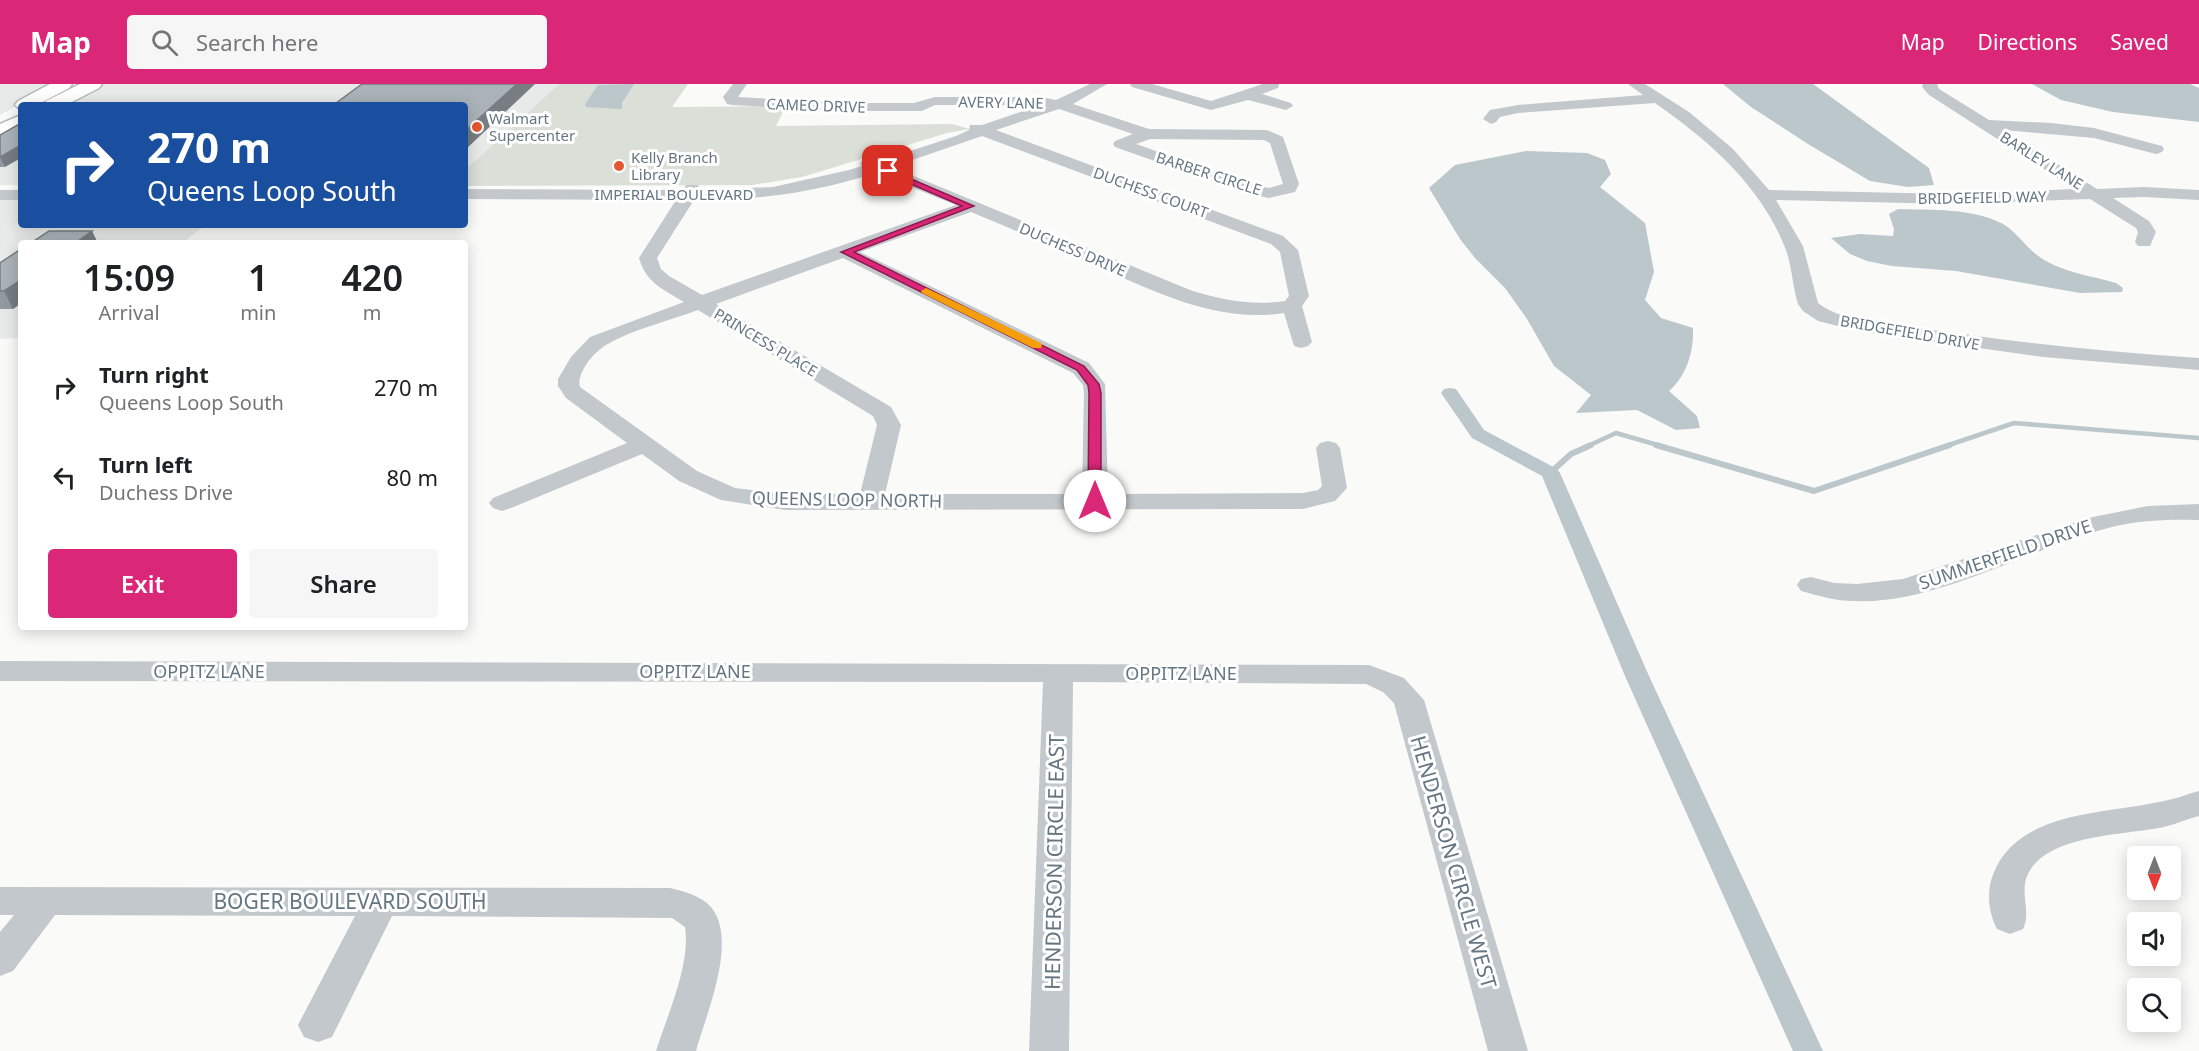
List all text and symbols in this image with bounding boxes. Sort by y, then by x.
search box [127,15,547,69]
text: Map [30,23,91,61]
icon: search [148,26,181,59]
text: Search here [196,27,318,57]
text: Map [1901,28,1945,56]
text: Directions [1978,28,2077,56]
text: Saved [2110,28,2169,56]
street label: AVERY LANE [958,91,1044,113]
street label: CAMEO DRIVE [766,93,866,117]
place label: Walmart Supercenter [489,108,575,145]
text: 270 m [147,118,271,175]
marker: Walmart Supercenter [470,120,484,134]
icon: right [48,126,126,204]
street label: BARLEY LANE [1997,126,2087,194]
pin [862,145,913,196]
place label: Kelly Branch Library [631,147,718,184]
street label: BARBER CIRCLE [1154,147,1264,199]
icon: arrive [871,154,904,187]
marker: Kelly Branch Library [612,159,626,173]
street label: DUCHESS COURT [1091,162,1212,222]
text: Queens Loop South [147,172,397,209]
street label: IMPERIAL BOULEVARD [595,184,753,204]
street label: BRIDGEFIELD WAY [1917,186,2047,208]
street label: DUCHESS DRIVE [1017,218,1129,280]
text: 15:09 [83,253,175,302]
text: 1 [248,253,269,302]
text: 420 [341,253,403,302]
text: Arrival [99,299,160,326]
text: min [240,299,276,326]
text: m [363,299,382,326]
street label: PRINCESS PLACE [711,303,821,381]
street label: BRIDGEFIELD DRIVE [1839,310,1981,354]
text: Turn right [99,359,209,389]
icon: right [48,371,81,404]
text: 270 m [374,372,438,402]
text: Queens Loop South [99,389,284,416]
text: Turn left [99,449,193,479]
icon: left [48,461,81,494]
text: 80 m [387,462,438,492]
position arrow [1063,469,1127,533]
text: Duchess Drive [99,479,233,506]
street label: QUEENS LOOP NORTH [752,485,942,513]
street label: SUMMERFIELD DRIVE [1916,513,2094,595]
button: Exit [48,549,237,618]
button: Share [249,549,438,618]
street label: OPPITZ LANE [153,659,265,683]
street label: OPPITZ LANE [639,659,751,683]
street label: OPPITZ LANE [1125,661,1237,685]
street label: HENDERSON CIRCLE WEST [1404,732,1504,992]
street label: HENDERSON CIRCLE EAST [1038,734,1070,990]
north arrow [2127,846,2181,900]
map controls [2127,846,2181,1032]
street label: BOGER BOULEVARD SOUTH [213,887,487,915]
button: sound [2127,912,2181,966]
button: search [2127,978,2181,1032]

